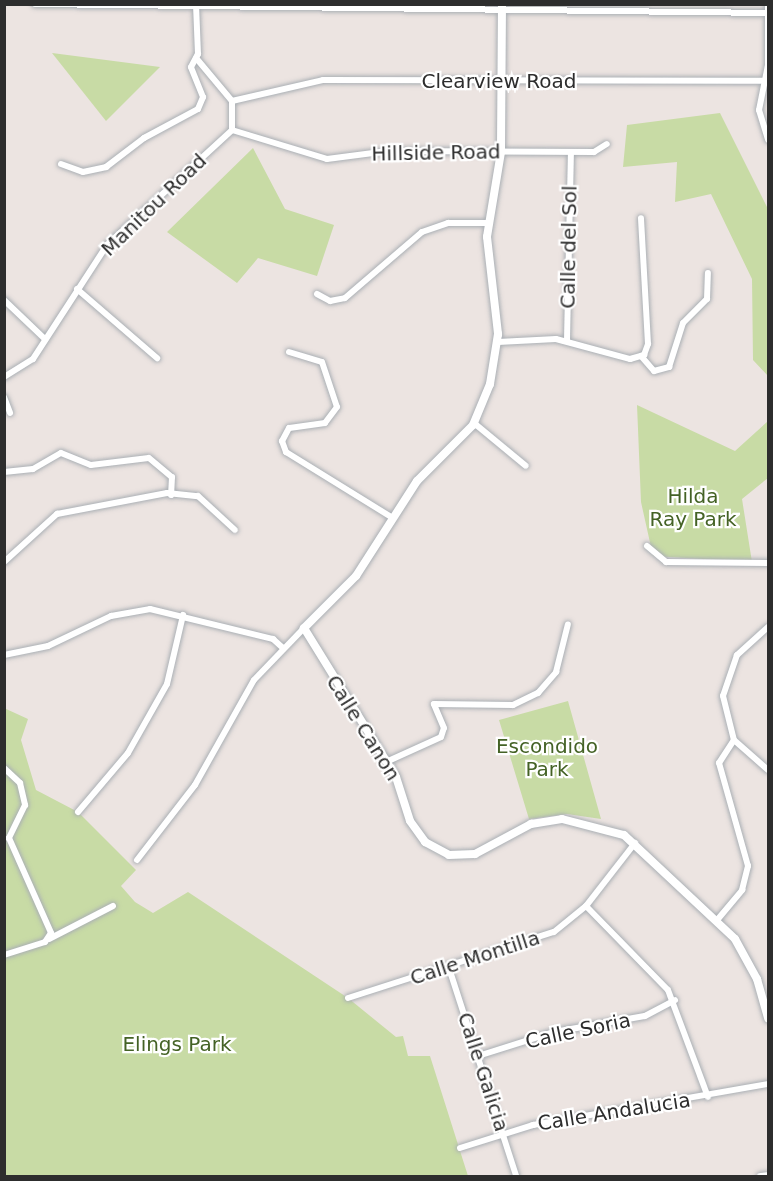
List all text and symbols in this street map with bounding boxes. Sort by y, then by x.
street label: Clearview Road [422,69,576,93]
street label: Hillside Road [371,140,501,166]
street label: Manitou Road [96,149,212,261]
street label: Calle del Sol [556,185,582,309]
park label: Hilda Ray Park [649,484,737,531]
street label: Calle Canon [321,671,405,785]
park label: Escondido Park [496,734,598,781]
street label: Calle Montilla [407,926,543,990]
street label: Calle Soria [523,1008,633,1054]
street label: Calle Galicia [452,1009,514,1135]
park label: Elings Park [122,1032,232,1056]
street label: Calle Andalucia [536,1088,692,1136]

